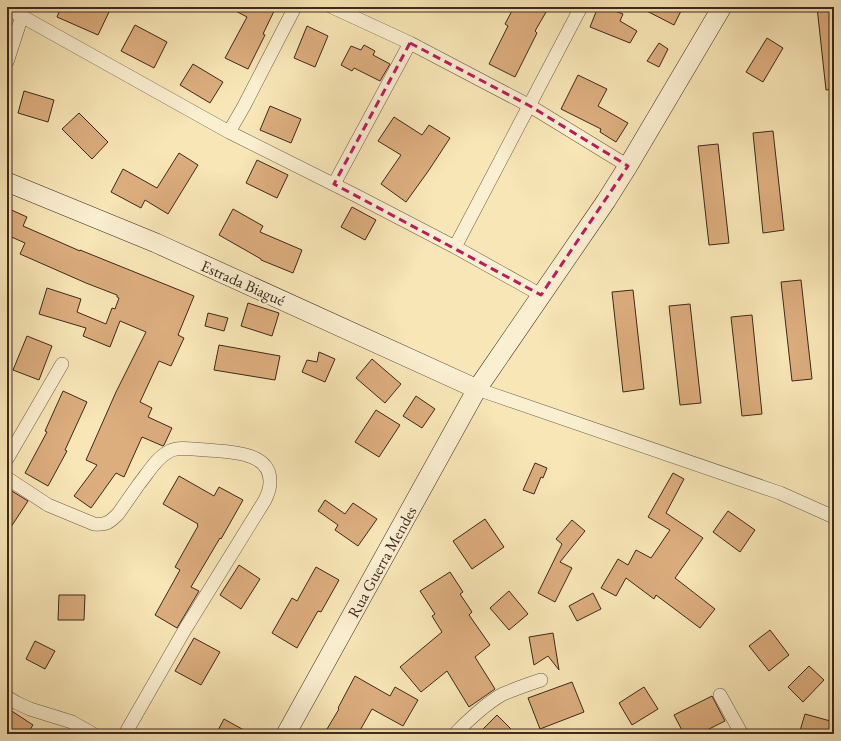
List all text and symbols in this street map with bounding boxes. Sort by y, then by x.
street label: Estrada Biagué [198,255,288,311]
street label: Rua Guerra Mendes [343,503,421,621]

